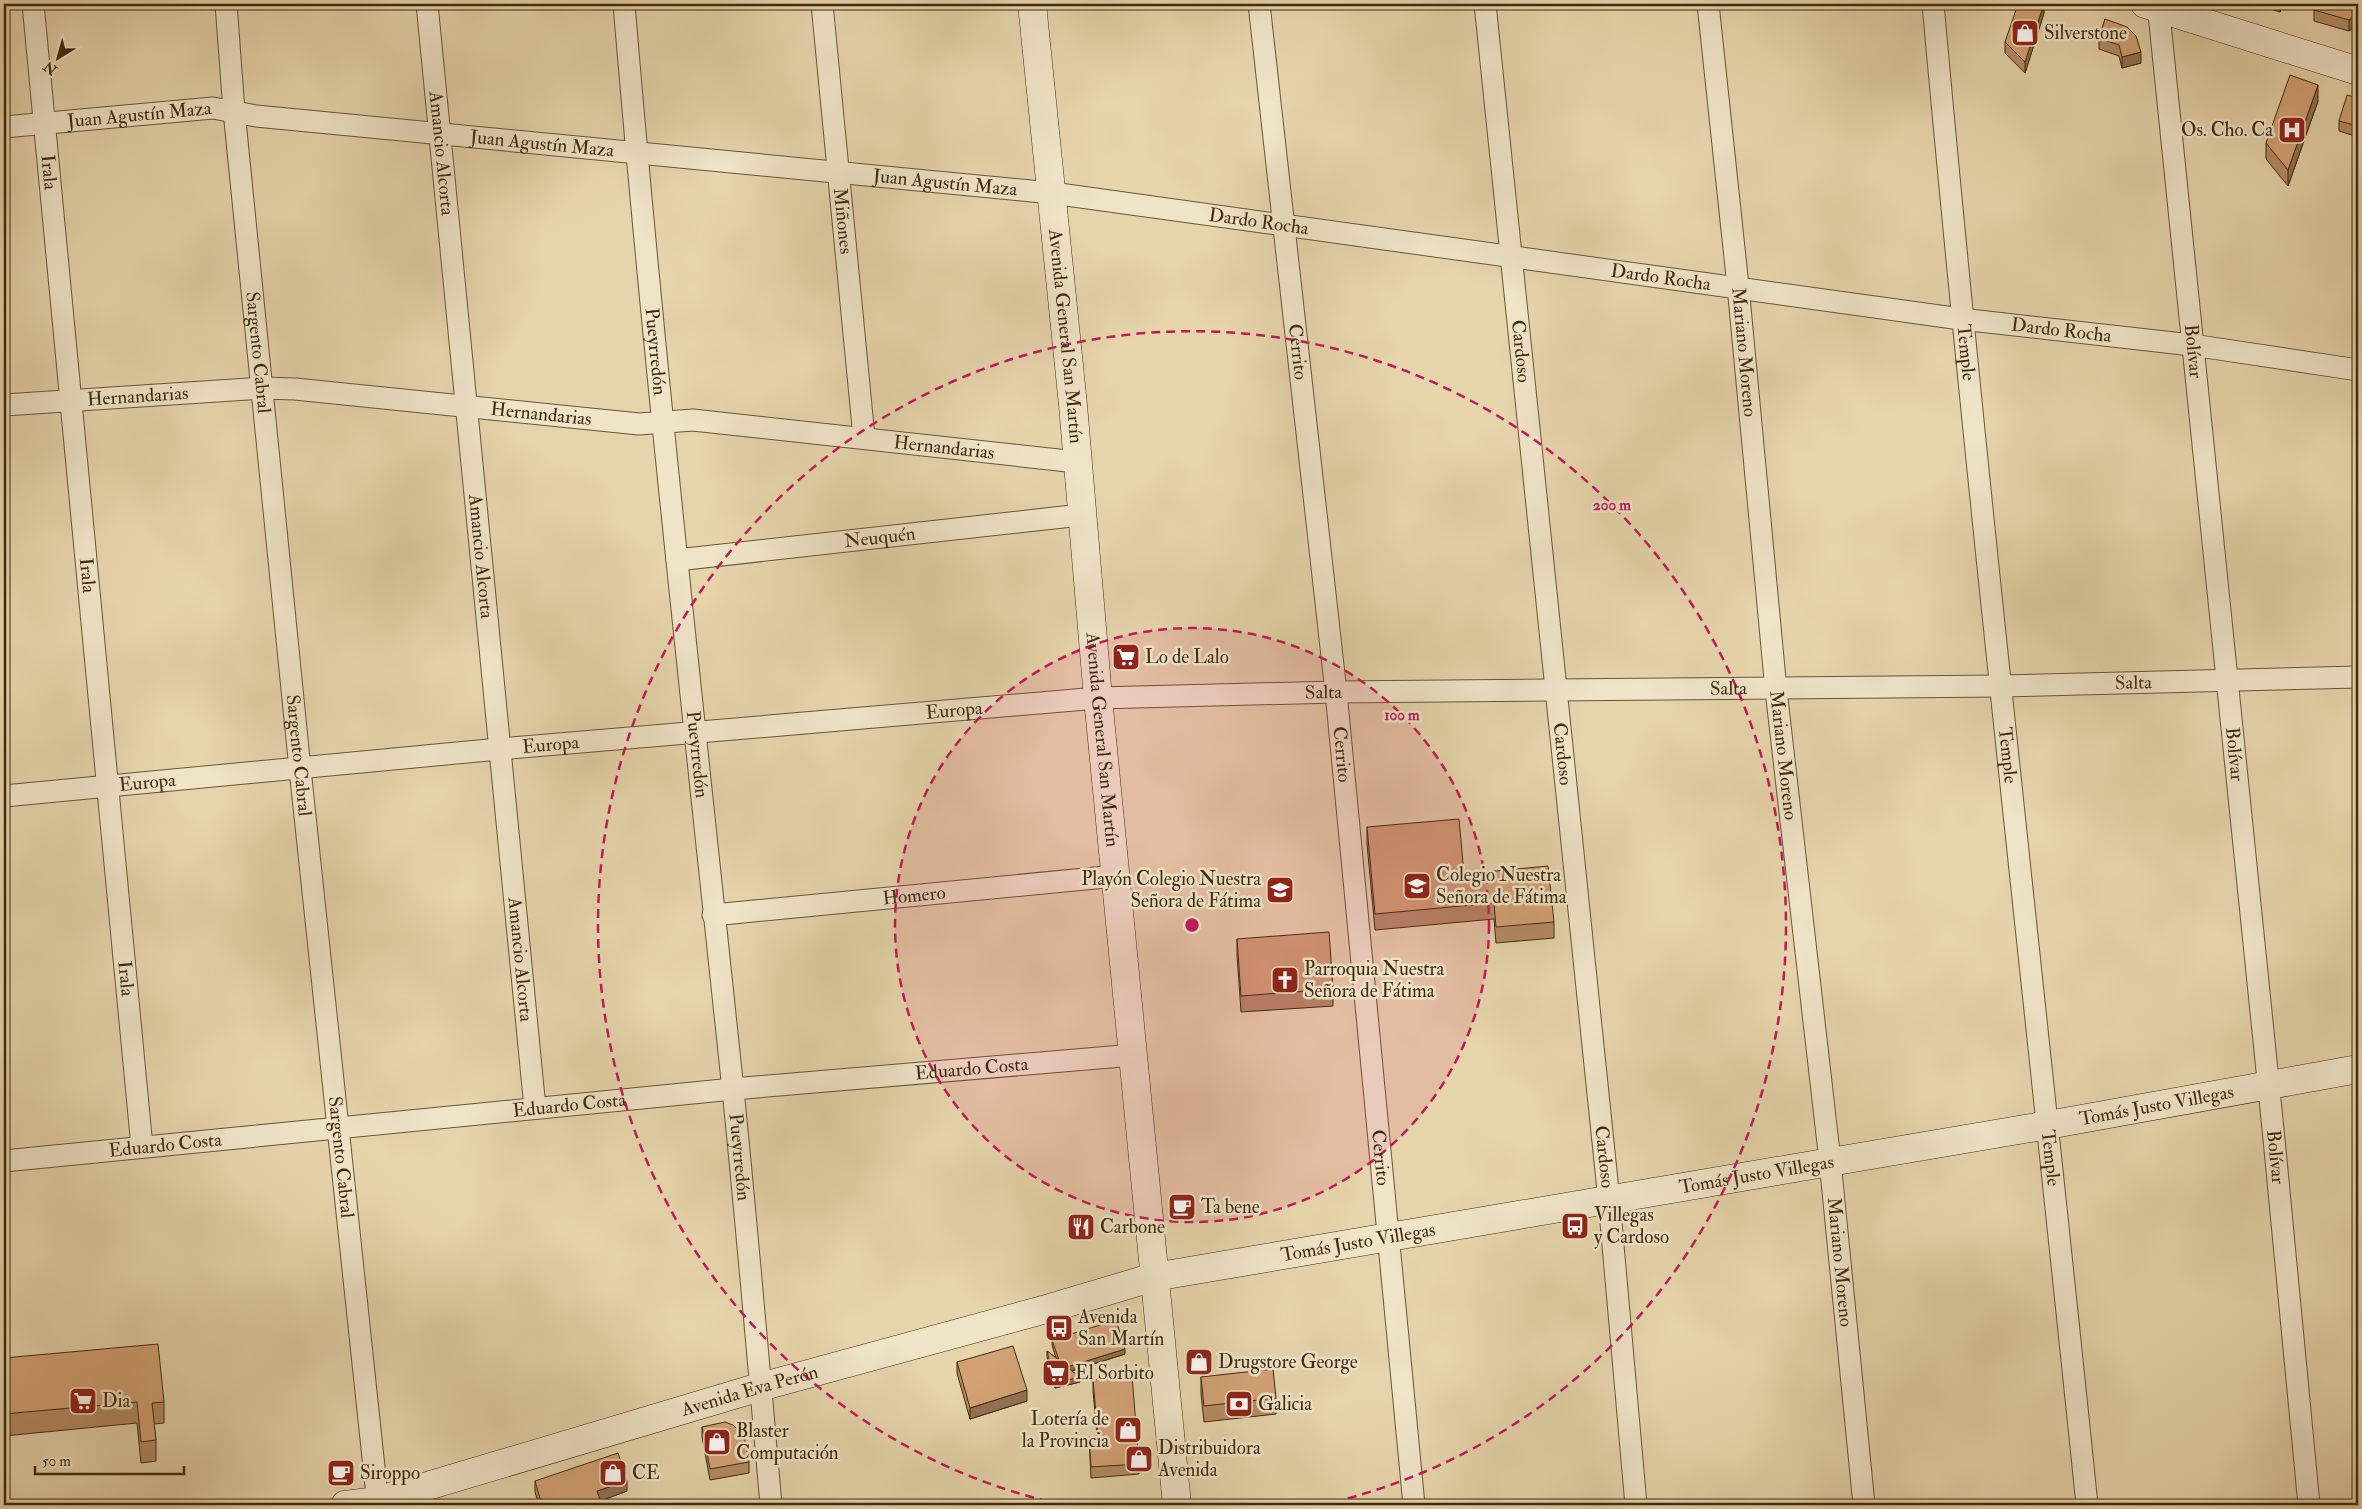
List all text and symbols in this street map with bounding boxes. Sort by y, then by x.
shop icon: Silverstone [2010,18,2040,48]
place label: Silverstone [2044,21,2127,45]
north arrow [32,32,82,82]
text: N [40,57,61,79]
street label: Amancio Alcorta [423,89,460,217]
street label: Juan Agustín Maza [65,96,213,133]
hospital icon: Os. Cho. Ca [2277,115,2307,145]
place label: Os. Cho. Ca [2181,118,2273,142]
street label: Juan Agustín Maza [468,125,615,163]
street label: Irala [35,154,63,191]
street label: Juan Agustín Maza [871,164,1019,202]
street label: Miñones [828,187,858,255]
street label: Dardo Rocha [1207,203,1310,240]
street label: Avenida General San Martín [1043,227,1088,445]
street label: Dardo Rocha [1609,259,1713,296]
street label: Mariano Moreno [1726,286,1762,418]
street label: Sargento Cabral [240,290,276,415]
street label: Pueyrredón [640,307,672,397]
street label: Dardo Rocha [2010,313,2113,348]
street label: Cardoso [1506,319,1536,384]
street label: Cerrito [1283,323,1313,381]
street label: Temple [1951,323,1981,382]
street label: Bolívar [2179,323,2208,379]
street label: Hernandarias [86,381,189,412]
street label: Hernandarias [489,397,593,431]
street label: Hernandarias [892,430,996,465]
street label: Amancio Alcorta [463,492,499,620]
text: 200 m [1593,496,1631,515]
street label: Neuquén [843,521,917,553]
street label: Irala [74,557,101,594]
street label: Avenida General San Martín [1080,630,1125,848]
supermarket icon: Lo de Lalo [1111,642,1141,672]
place label: Lo de Lalo [1145,645,1229,669]
street label: Salta [2115,670,2153,695]
street label: Salta [1710,676,1747,701]
street label: Salta [1305,680,1342,705]
street label: Mariano Moreno [1764,689,1803,821]
street label: Sargento Cabral [281,693,317,818]
street label: Europa [925,696,984,725]
text: 100 m [1384,706,1420,725]
street label: Pueyrredón [681,710,714,799]
street label: Cardoso [1548,722,1578,786]
street label: Cerrito [1327,725,1357,784]
street label: Temple [1993,726,2023,785]
street label: Bolívar [2220,726,2249,782]
street label: Europa [521,730,580,759]
street label: Europa [118,768,177,797]
place label: Colegio Nuestra Señora de Fátima [1436,863,1567,909]
place label: Playón Colegio Nuestra Señora de Fátima [1081,867,1261,913]
school or university icon: Colegio Nuestra Señora de Fátima [1402,871,1432,901]
school or university icon: Playón Colegio Nuestra Señora de Fátima [1265,875,1295,905]
street label: Homero [881,881,947,911]
street label: Amancio Alcorta [502,895,539,1023]
centre of rings [1183,916,1201,934]
place label: Parroquia Nuestra Señora de Fátima [1304,957,1444,1003]
street label: Irala [112,960,140,997]
church icon: Parroquia Nuestra Señora de Fátima [1270,965,1300,995]
street label: Eduardo Costa [914,1052,1029,1086]
street label: Tomás Justo Villegas [2077,1080,2236,1131]
street label: Eduardo Costa [511,1088,627,1123]
street label: Sargento Cabral [323,1095,360,1219]
street label: Pueyrredón [723,1112,756,1202]
street label: Cardoso [1589,1124,1620,1189]
street label: Eduardo Costa [107,1128,223,1163]
street label: Cerrito [1366,1128,1395,1187]
street label: Temple [2036,1129,2066,1187]
street label: Bolívar [2261,1129,2290,1185]
street label: Tomás Justo Villegas [1677,1150,1836,1200]
cafe icon: Ta bene [1167,1192,1197,1222]
place label: Ta bene [1201,1195,1260,1219]
street label: Mariano Moreno [1822,1196,1858,1328]
place label: Villegas y Cardoso [1594,1203,1669,1249]
bus stop icon: Villegas y Cardoso [1560,1211,1590,1241]
restaurant icon: Carbone [1066,1212,1096,1242]
place label: Carbone [1100,1215,1165,1239]
street label: Tomás Justo Villegas [1279,1217,1437,1267]
place label: Avenida San Martín [1077,1305,1165,1351]
bus stop icon: Avenida San Martín [1044,1313,1074,1343]
shop icon: Drugstore George [1184,1347,1214,1377]
place label: Drugstore George [1218,1350,1358,1374]
supermarket icon: El Sorbito [1041,1358,1071,1388]
street label: Avenida Eva Perón [678,1360,821,1422]
place label: El Sorbito [1075,1361,1154,1385]
supermarket icon: Dia [68,1386,98,1416]
place label: Dia [102,1389,131,1413]
bank icon: Galicia [1224,1389,1254,1419]
place label: Galicia [1258,1392,1312,1416]
place label: Lotería de la Provincia [1022,1407,1109,1453]
shop icon: Lotería de la Provincia [1113,1415,1143,1445]
place label: Blaster Computación [736,1419,839,1466]
shop icon: Blaster Computación [702,1427,732,1457]
place label: Distribuidora Avenida [1157,1436,1261,1482]
scale bar [35,1444,184,1476]
shop icon: Distribuidora Avenida [1124,1444,1154,1474]
text: 50 m [42,1452,71,1471]
cafe icon: Siroppo [326,1458,356,1488]
shop icon: CE [598,1458,628,1488]
place label: Siroppo [360,1461,420,1486]
place label: CE [632,1461,660,1485]

